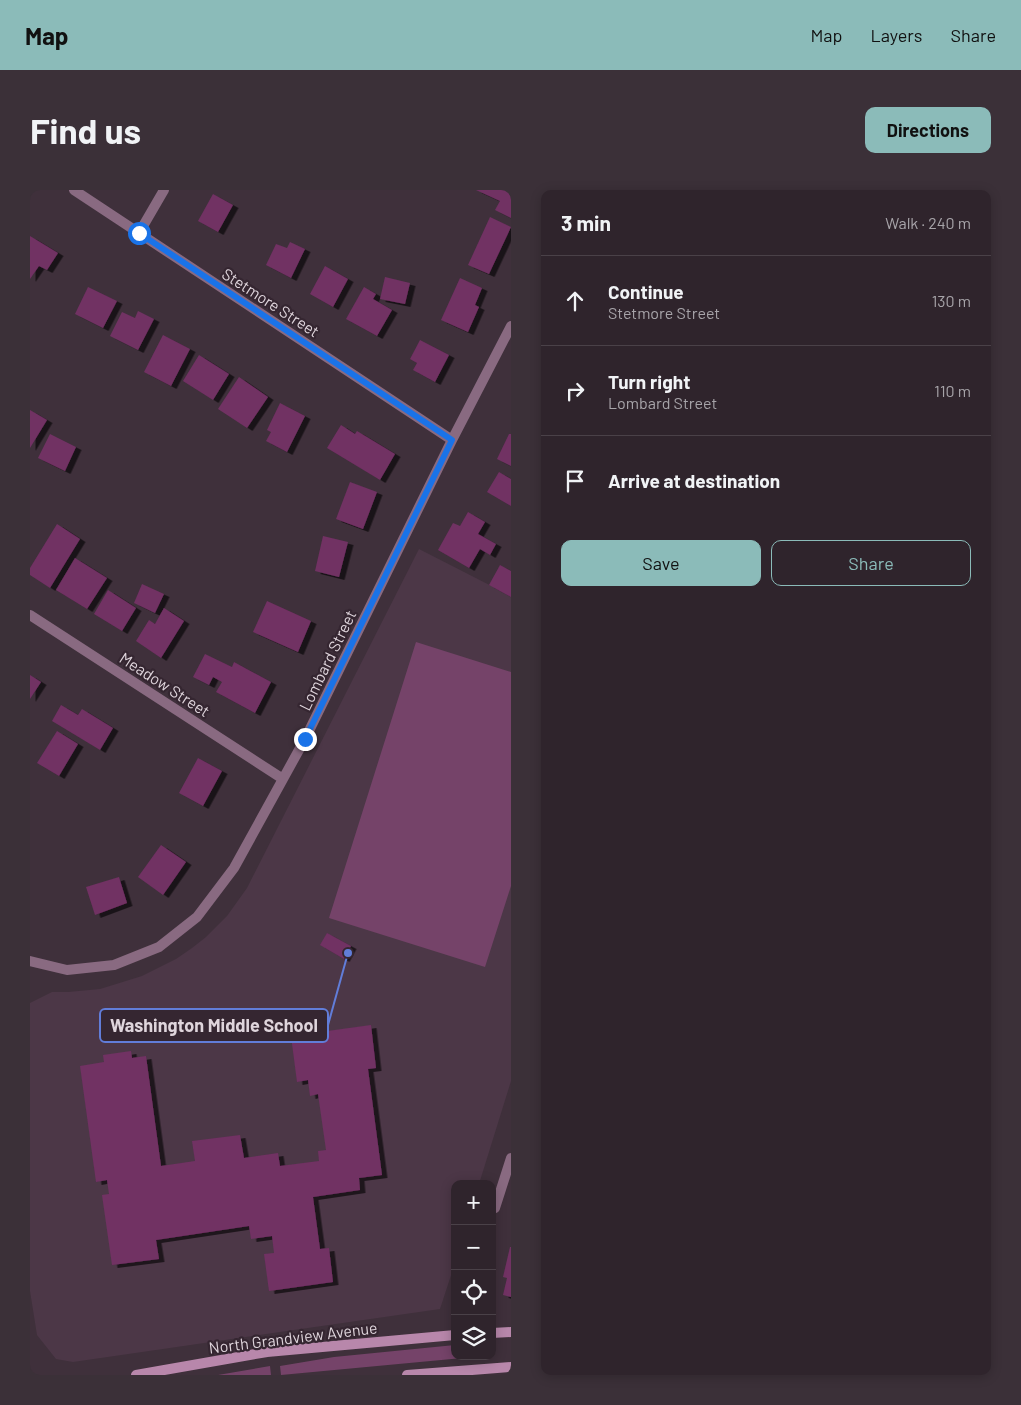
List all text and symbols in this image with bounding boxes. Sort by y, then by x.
text: Map [25,21,68,50]
text: Map [810,24,842,46]
text: Layers [870,24,923,46]
text: Share [951,24,996,46]
button: Directions [865,107,991,153]
text: Find us [30,109,141,151]
text: 3 min [561,210,611,235]
text: Walk · 240 m [885,213,971,232]
route start [128,222,151,245]
street label: Stetmore Street [219,263,323,341]
text: Continue [608,280,684,303]
icon: ahead [561,287,589,315]
text: 130 m [932,291,971,310]
text: Stetmore Street [608,303,720,322]
text: Turn right [608,370,690,393]
icon: right [561,377,589,405]
text: 110 m [934,381,971,400]
text: Lombard Street [608,393,717,412]
icon: arrive [561,467,589,495]
text: Arrive at destination [608,469,780,492]
button: Save [561,540,761,586]
button: Share [771,540,971,586]
street label: Lombard Street [295,607,359,713]
street label: Meadow Street [116,648,214,720]
route end [294,728,317,751]
callout: Washington Middle School [100,1009,328,1042]
text: Washington Middle School [110,1014,318,1036]
map controls [451,1180,496,1360]
button: + [451,1180,496,1225]
button: − [451,1225,496,1270]
button: locate [451,1270,496,1315]
button: layers [451,1315,496,1360]
street label: North Grandview Avenue [208,1317,378,1357]

